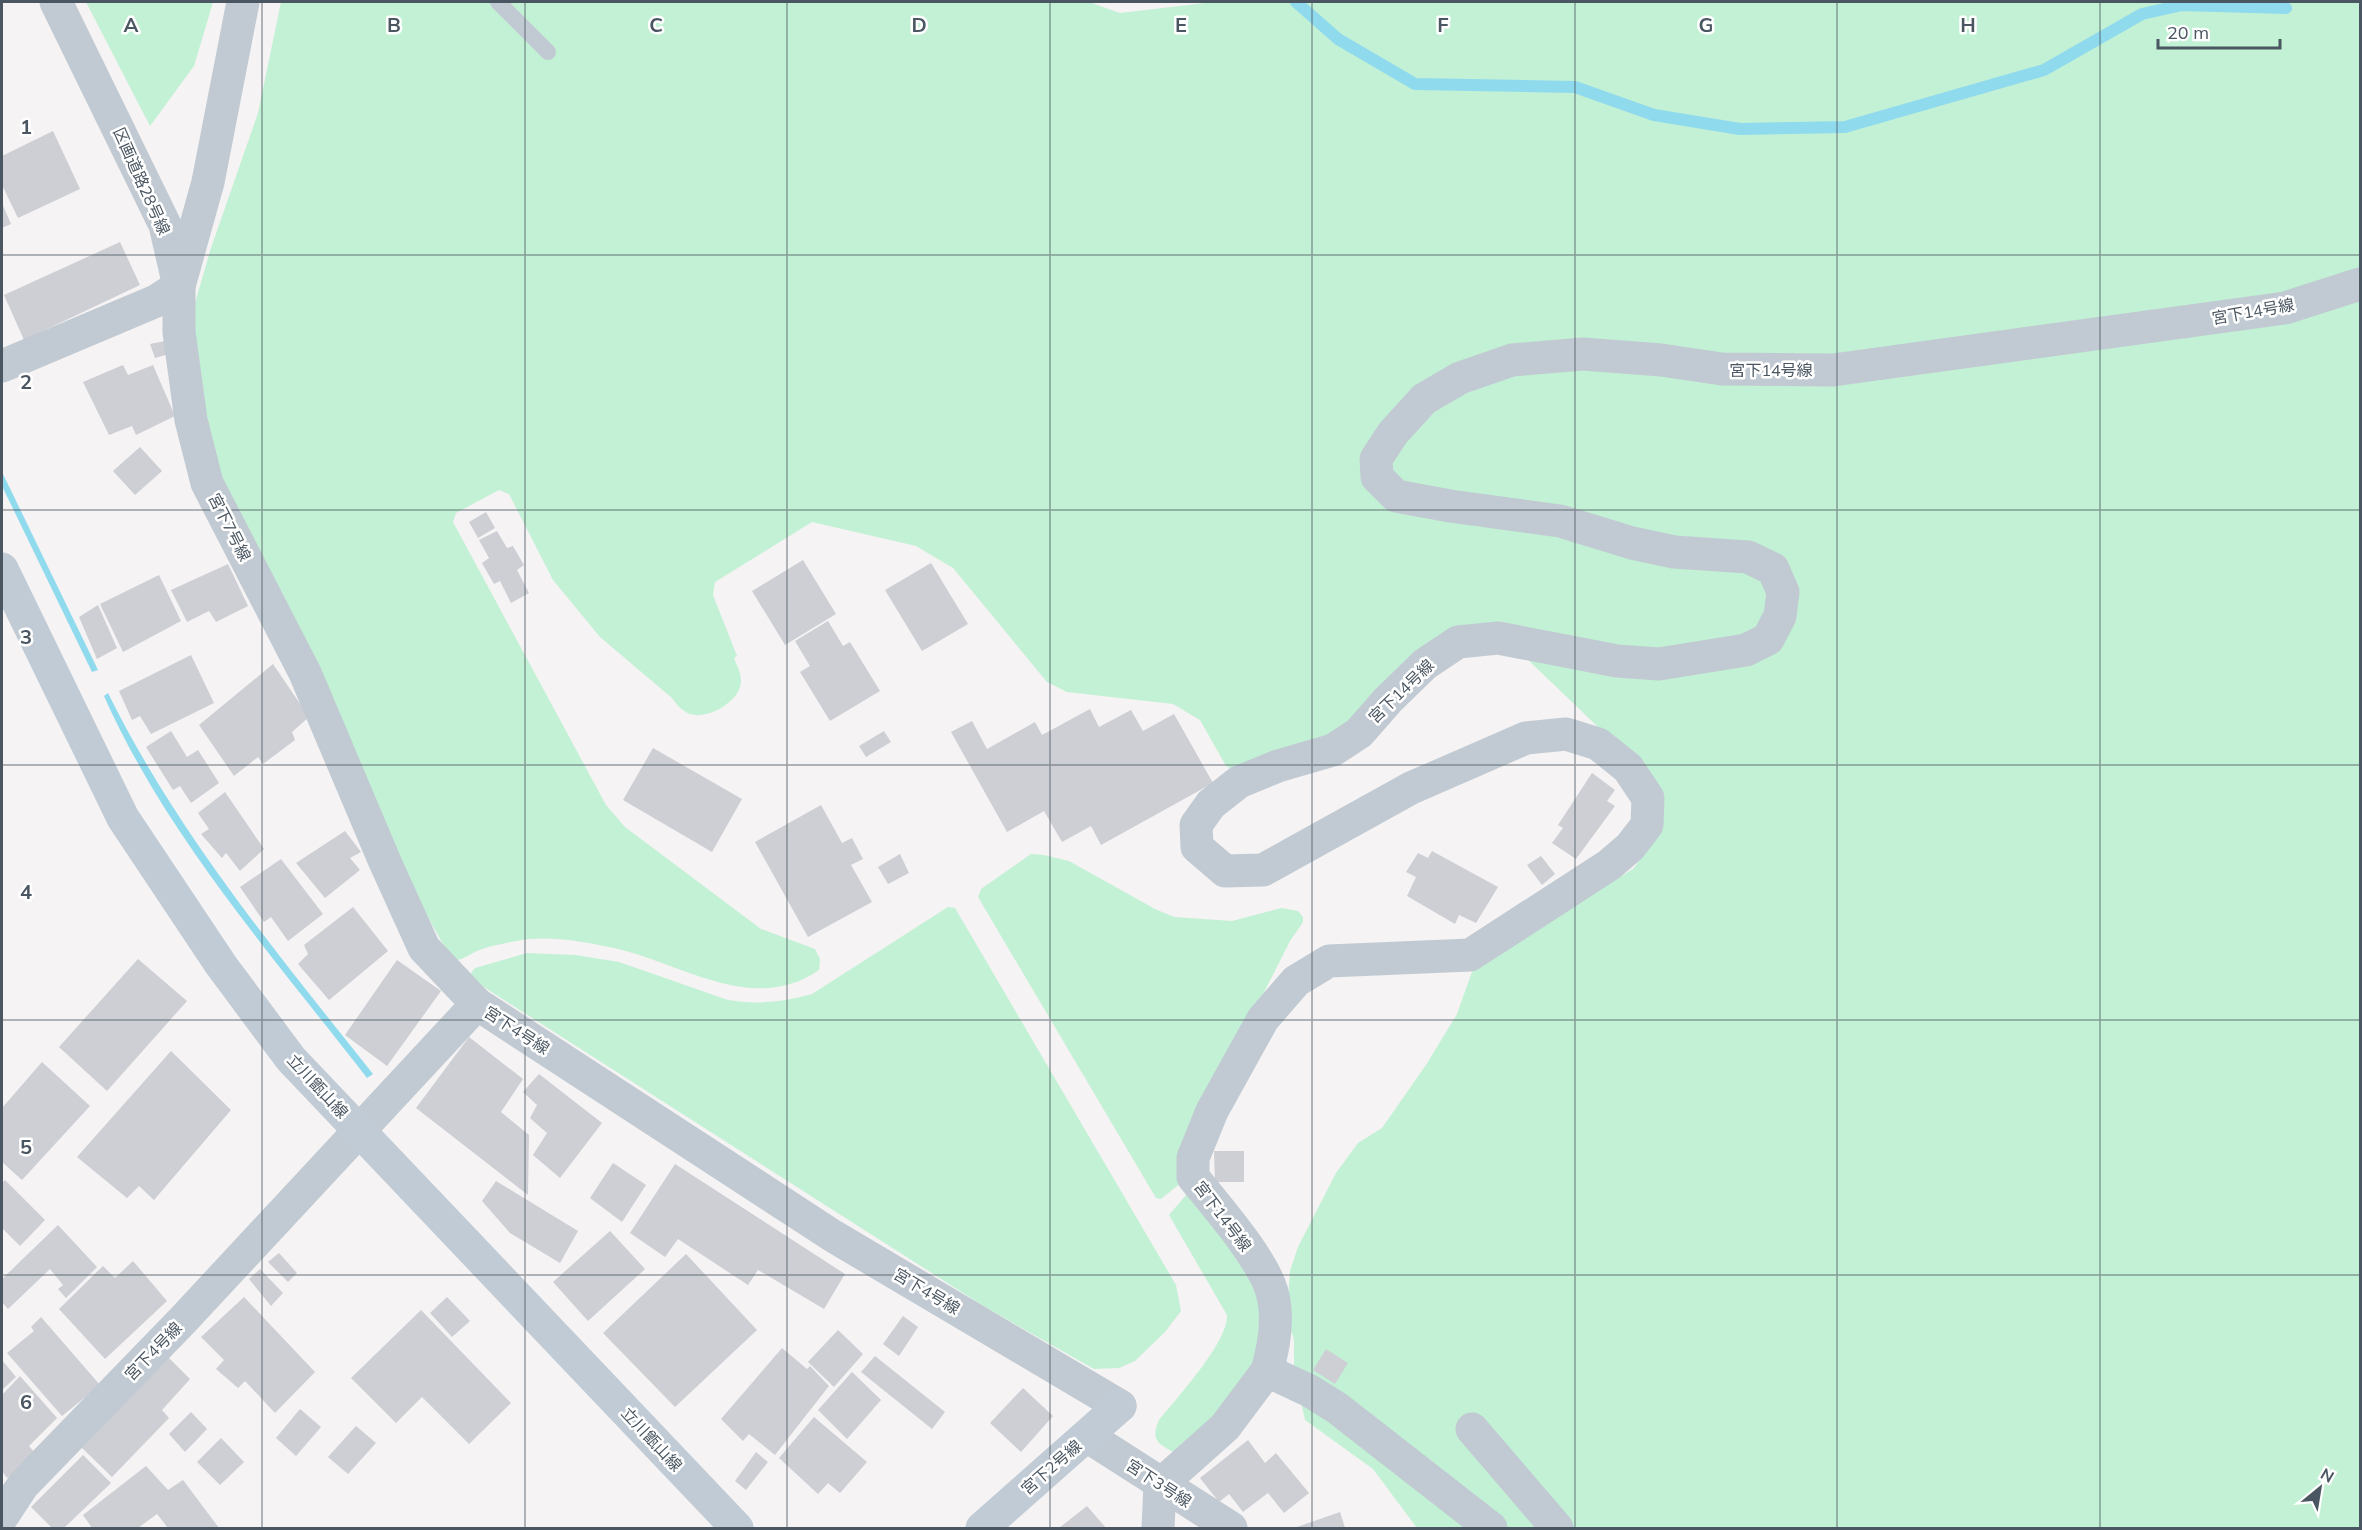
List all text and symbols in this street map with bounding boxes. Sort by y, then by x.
text: A [124,12,139,37]
text: B [387,12,401,37]
text: C [649,12,663,37]
text: D [911,12,927,37]
text: E [1175,12,1187,37]
text: F [1437,12,1449,37]
text: G [1699,12,1713,37]
text: H [1960,12,1976,37]
scale bar [2158,12,2280,50]
text: 20 m [2167,21,2209,44]
text: 1 [20,114,32,139]
street label: 区画道路28号線 [109,124,175,238]
street label: 宮下14号線 [2210,294,2296,328]
street label: 宮下14号線 [1729,360,1813,380]
text: 2 [20,369,32,394]
street label: 宮下7号線 [204,490,256,564]
text: 3 [20,624,32,649]
street label: 宮下14号線 [1364,655,1438,727]
text: 4 [20,879,32,904]
street label: 宮下4号線 [481,1002,553,1058]
street label: 立川甑山線 [283,1050,353,1122]
text: 5 [20,1134,32,1159]
street label: 宮下14号線 [1190,1177,1256,1255]
street label: 宮下4号線 [890,1263,964,1319]
street label: 宮下4号線 [120,1318,186,1384]
text: 6 [20,1389,32,1414]
street label: 立川甑山線 [617,1403,687,1475]
street label: 宮下2号線 [1017,1435,1085,1499]
street label: 宮下3号線 [1123,1455,1195,1511]
north arrow [2290,1458,2350,1518]
text: N [2317,1463,2338,1487]

